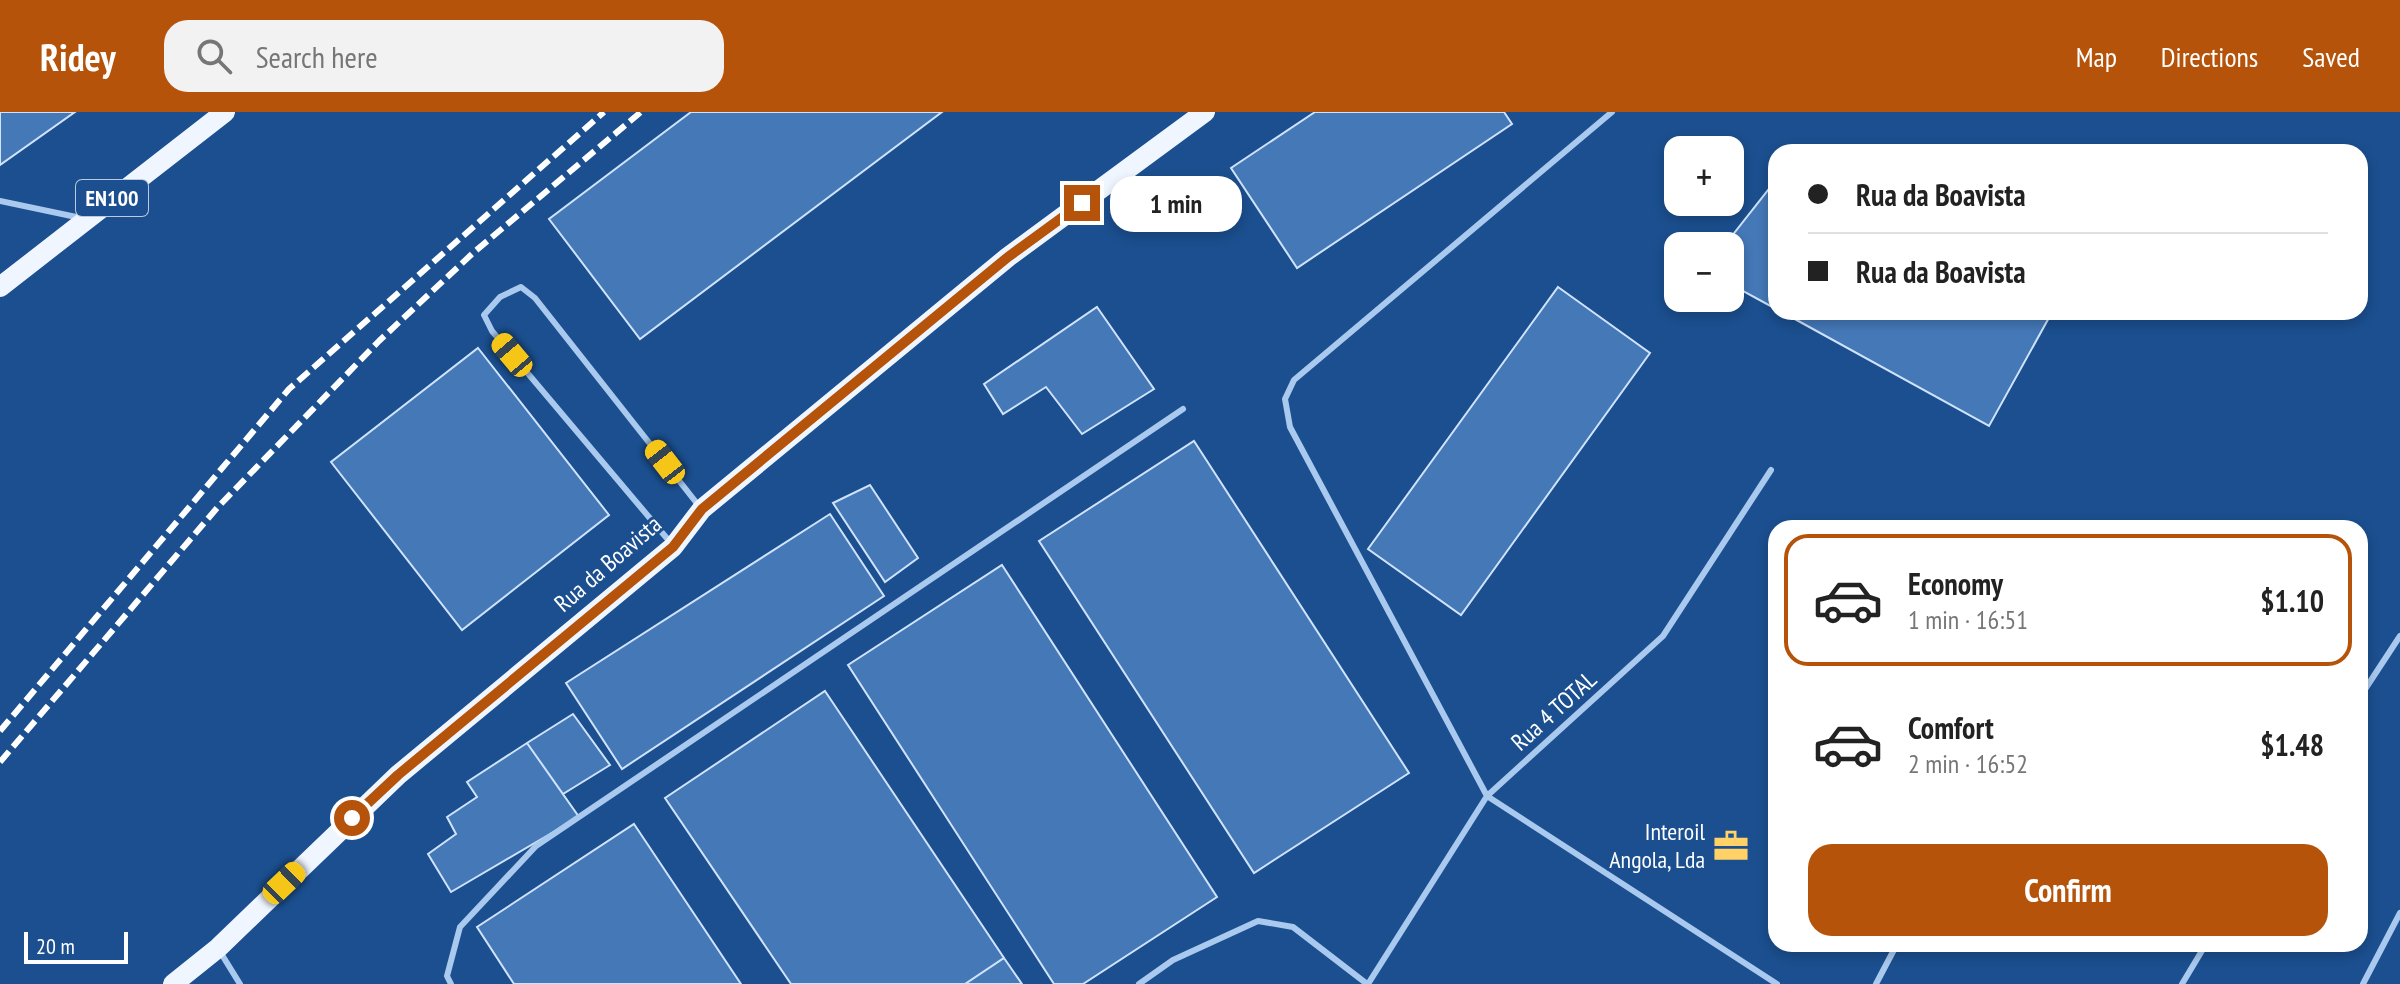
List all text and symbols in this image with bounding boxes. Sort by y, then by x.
search box [164,20,724,92]
text: Ridey [40,32,116,81]
icon: search [192,34,236,78]
text: Search here [256,37,378,76]
text: Map [2076,38,2117,75]
text: Directions [2161,38,2258,75]
text: Saved [2302,38,2360,75]
map controls [1664,136,1744,312]
button: + [1664,136,1744,216]
callout: 1 min [1110,175,1242,231]
text: Rua da Boavista [1856,175,2026,214]
road number: EN100 [76,180,148,216]
route end [1064,185,1100,221]
text: 1 min [1150,187,1202,220]
button: − [1664,232,1744,312]
text: Rua da Boavista [1856,252,2026,291]
car [487,329,537,381]
car [641,436,689,488]
street label: Rua da Boavista [548,509,668,619]
icon: car [1812,564,1884,636]
text: Economy [1908,564,2003,603]
text: $1.10 [2260,581,2324,620]
text: 1 min · 16:51 [1908,603,2028,636]
street label: Rua 4 TOTAL [1504,664,1603,757]
icon: car [1812,708,1884,780]
text: Comfort [1908,708,1994,747]
text: $1.48 [2260,725,2324,764]
text: 2 min · 16:52 [1908,747,2028,780]
route start [334,800,370,836]
place label: Interoil Angola, Lda [1609,816,1705,875]
office icon: Interoil Angola, Lda [1712,827,1750,865]
button: Confirm [1808,844,2328,936]
car [258,858,310,908]
scale bar [24,928,128,964]
text: 20 m [36,932,75,960]

